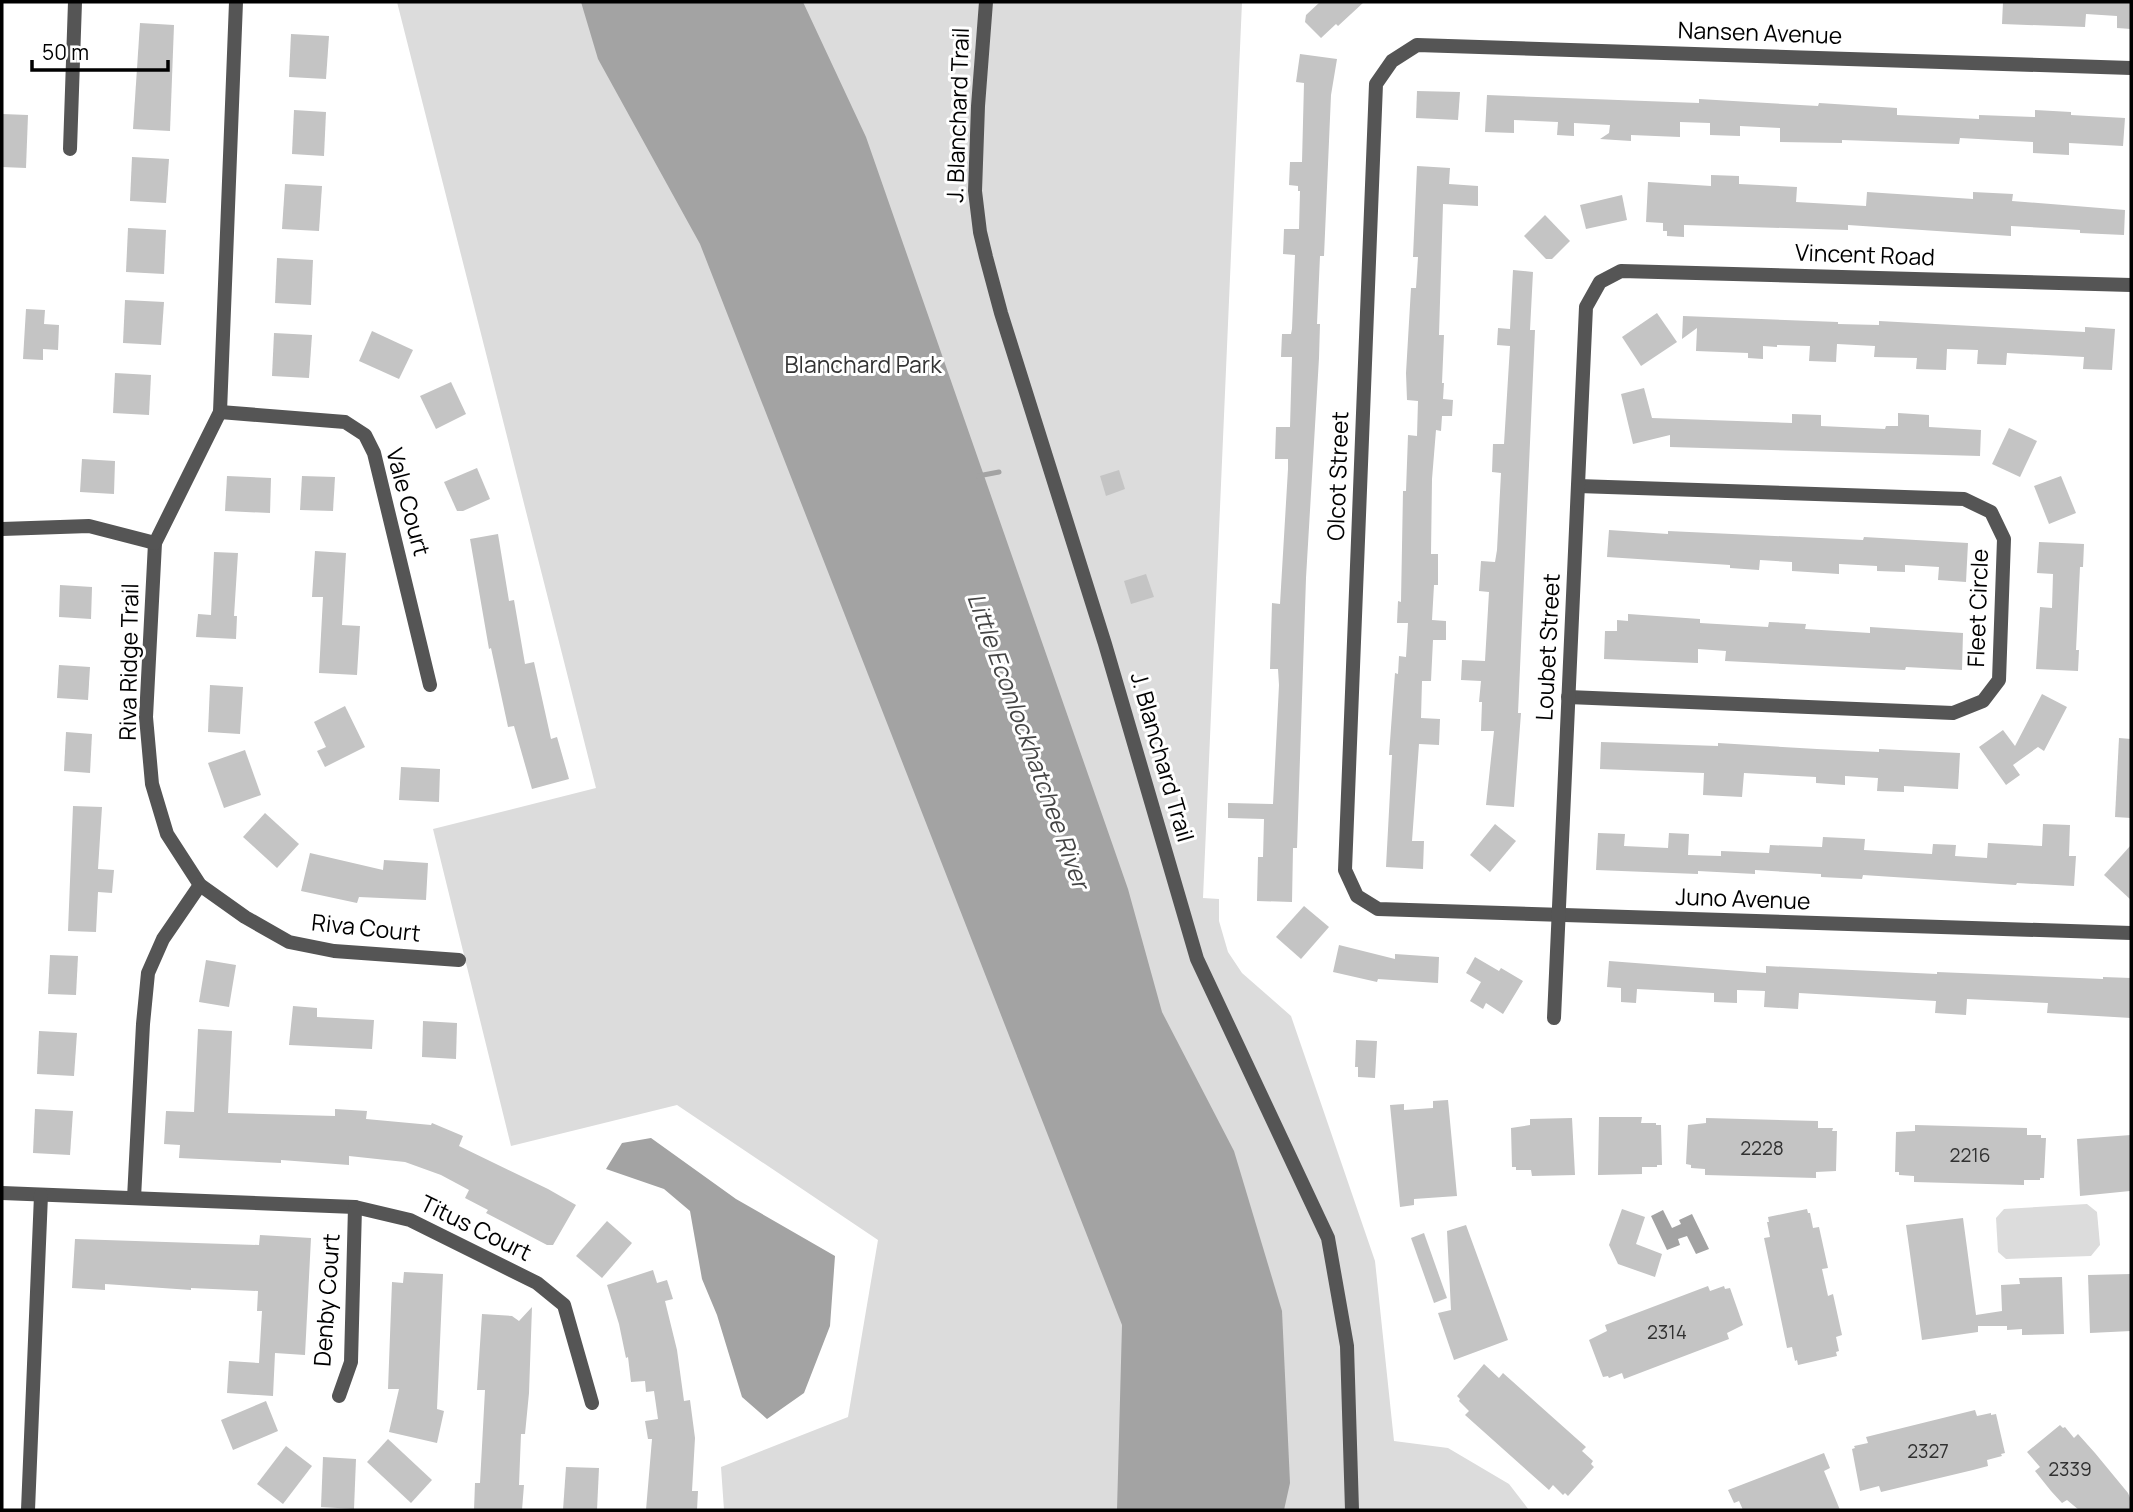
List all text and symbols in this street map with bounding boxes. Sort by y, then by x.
street label: Nansen Avenue [1677,13,1843,51]
street label: J. Blanchard Trail [938,27,976,203]
scale bar [32,28,168,72]
text: 50 m [42,38,89,66]
street label: Vincent Road [1795,236,1935,272]
park label: Blanchard Park [784,348,942,380]
street label: Olcot Street [1319,411,1355,541]
street label: Vale Court [379,444,439,559]
street label: Fleet Circle [1959,548,1995,668]
street label: Loubet Street [1527,572,1567,721]
street label: Riva Ridge Trail [111,583,145,741]
water label: Little Econlockhatchee River [960,588,1099,896]
street label: J. Blanchard Trail [1123,668,1202,845]
street label: Juno Avenue [1675,880,1811,916]
street label: Riva Court [310,905,422,949]
house number: 2228 [1740,1135,1784,1161]
house number: 2216 [1950,1142,1990,1168]
street label: Titus Court [416,1186,537,1268]
street label: Denby Court [305,1232,347,1367]
house number: 2314 [1647,1319,1687,1345]
house number: 2327 [1907,1438,1949,1464]
house number: 2339 [2048,1456,2092,1482]

